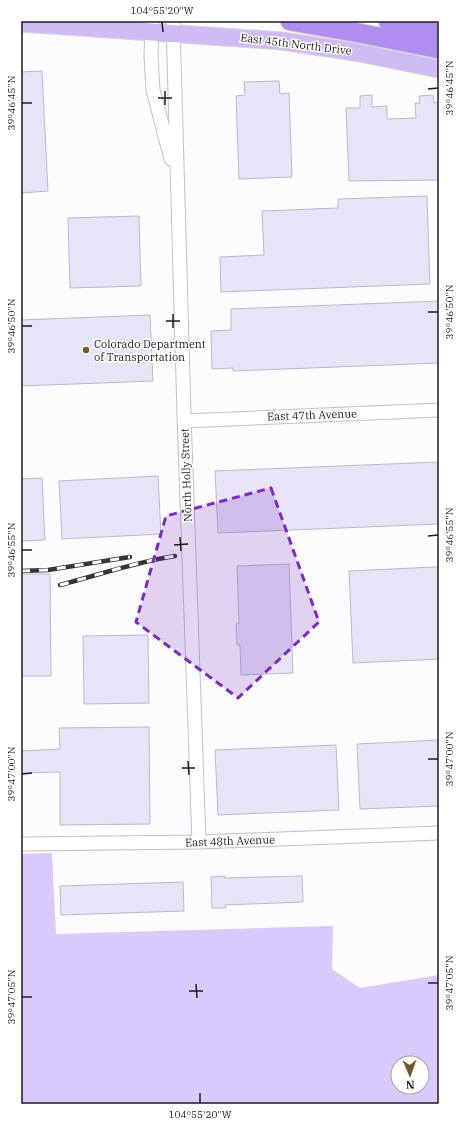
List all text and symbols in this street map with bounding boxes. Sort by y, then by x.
text: 104°55'20"W [130,4,194,17]
street label: East 45th North Drive [240,30,353,58]
text: 39°46'45"N [443,60,456,116]
text: 39°46'45"N [5,75,18,131]
text: 39°46'50"N [443,284,456,340]
text: 39°46'50"N [5,298,18,354]
place label: Colorado Department of Transportation [94,337,206,364]
marker: Colorado Department of Transportation [81,345,91,355]
street label: East 47th Avenue [267,406,357,424]
street label: North Holly Street [177,428,195,522]
text: 39°46'55"N [443,507,456,563]
text: 39°46'55"N [5,522,18,578]
text: 39°47'00"N [443,731,456,787]
text: 39°47'00"N [5,746,18,802]
street label: East 48th Avenue [185,832,275,850]
text: 39°47'05"N [443,955,456,1011]
text: 39°47'05"N [5,969,18,1025]
north arrow [390,1055,430,1095]
text: N [405,1078,415,1092]
text: 104°55'20"W [168,1108,232,1121]

